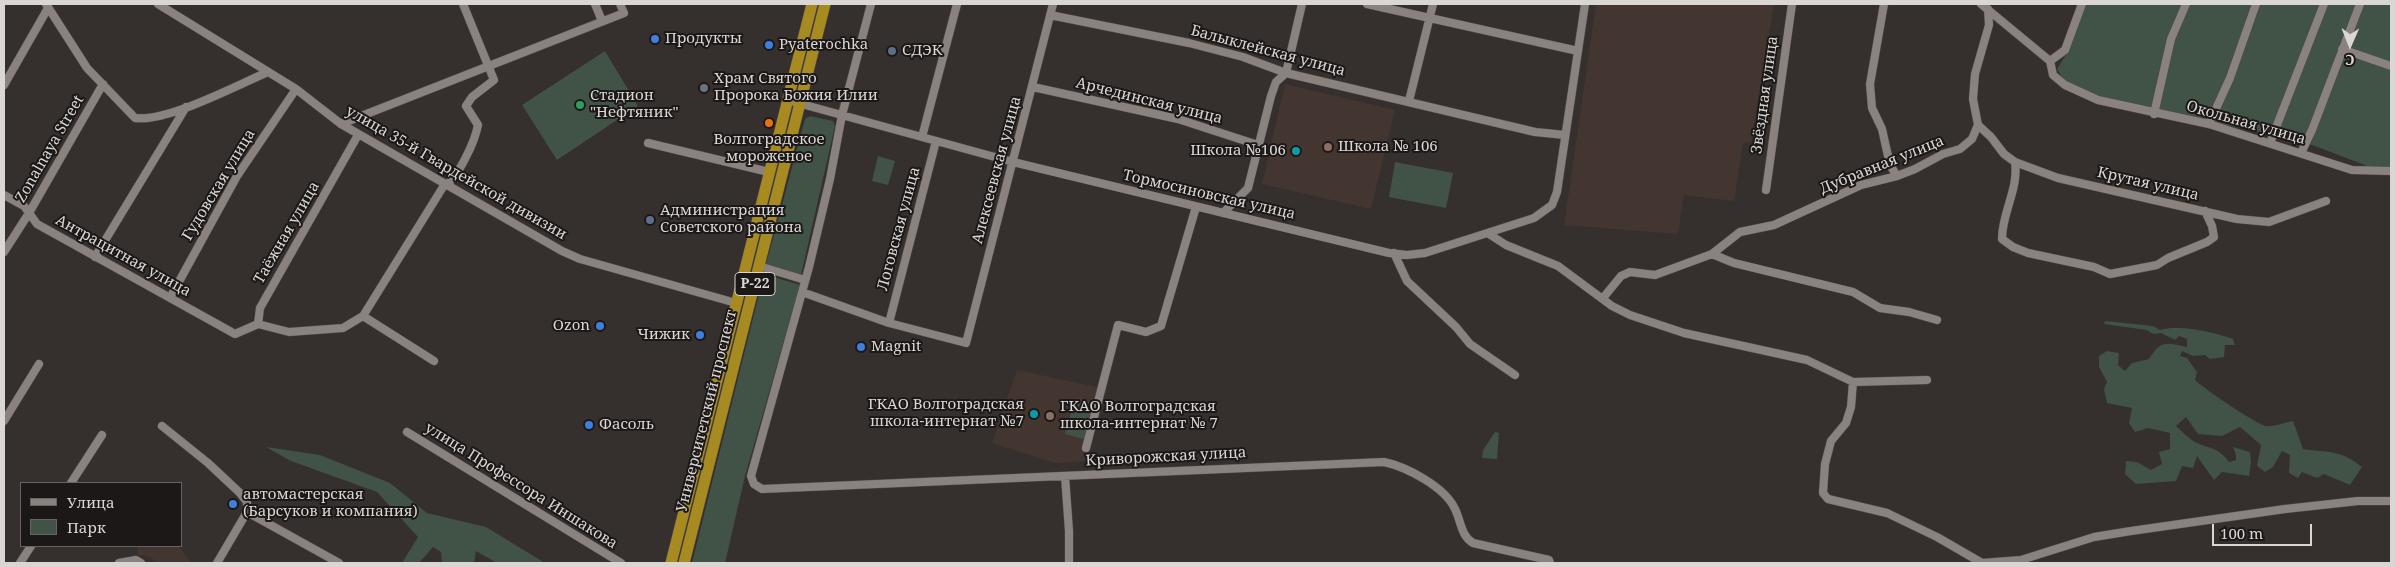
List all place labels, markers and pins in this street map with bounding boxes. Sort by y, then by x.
place label: Продукты [665,30,742,48]
marker: Продукты [649,33,661,45]
place label: Pyaterochka [779,36,868,54]
marker: Pyaterochka [763,39,775,51]
place label: СДЭК [902,42,942,60]
marker: СДЭК [886,45,898,57]
place label: Храм Святого Пророка Божия Илии [714,70,878,105]
marker: Храм Святого Пророка Божия Илии [698,82,710,94]
place label: Стадион "Нефтяник" [590,87,679,122]
marker: Стадион "Нефтяник" [574,99,586,111]
marker: Волгоградское мороженое [763,117,775,129]
place label: Волгоградское мороженое [714,131,824,166]
place label: Школа № 106 [1338,138,1438,156]
marker: Школа № 106 [1322,141,1334,153]
place label: Школа №106 [1190,142,1286,160]
marker: Школа №106 [1290,145,1302,157]
place label: Администрация Советского района [660,202,802,237]
marker: Администрация Советского района [644,214,656,226]
place label: Ozon [553,317,590,335]
marker: Ozon [594,320,606,332]
place label: Чижик [638,326,690,344]
marker: Чижик [694,329,706,341]
place label: Magnit [871,338,921,356]
marker: Magnit [855,341,867,353]
place label: ГКАО Волгоградская школа-интернат №7 [868,396,1024,431]
place label: ГКАО Волгоградская школа-интернат № 7 [1060,398,1218,433]
marker: ГКАО Волгоградская школа-интернат №7 [1028,408,1040,420]
marker: ГКАО Волгоградская школа-интернат № 7 [1044,410,1056,422]
place label: Фасоль [599,416,654,434]
marker: Фасоль [583,419,595,431]
place label: автомастерская (Барсуков и компания) [243,486,418,521]
marker: автомастерская (Барсуков и компания) [227,498,239,510]

